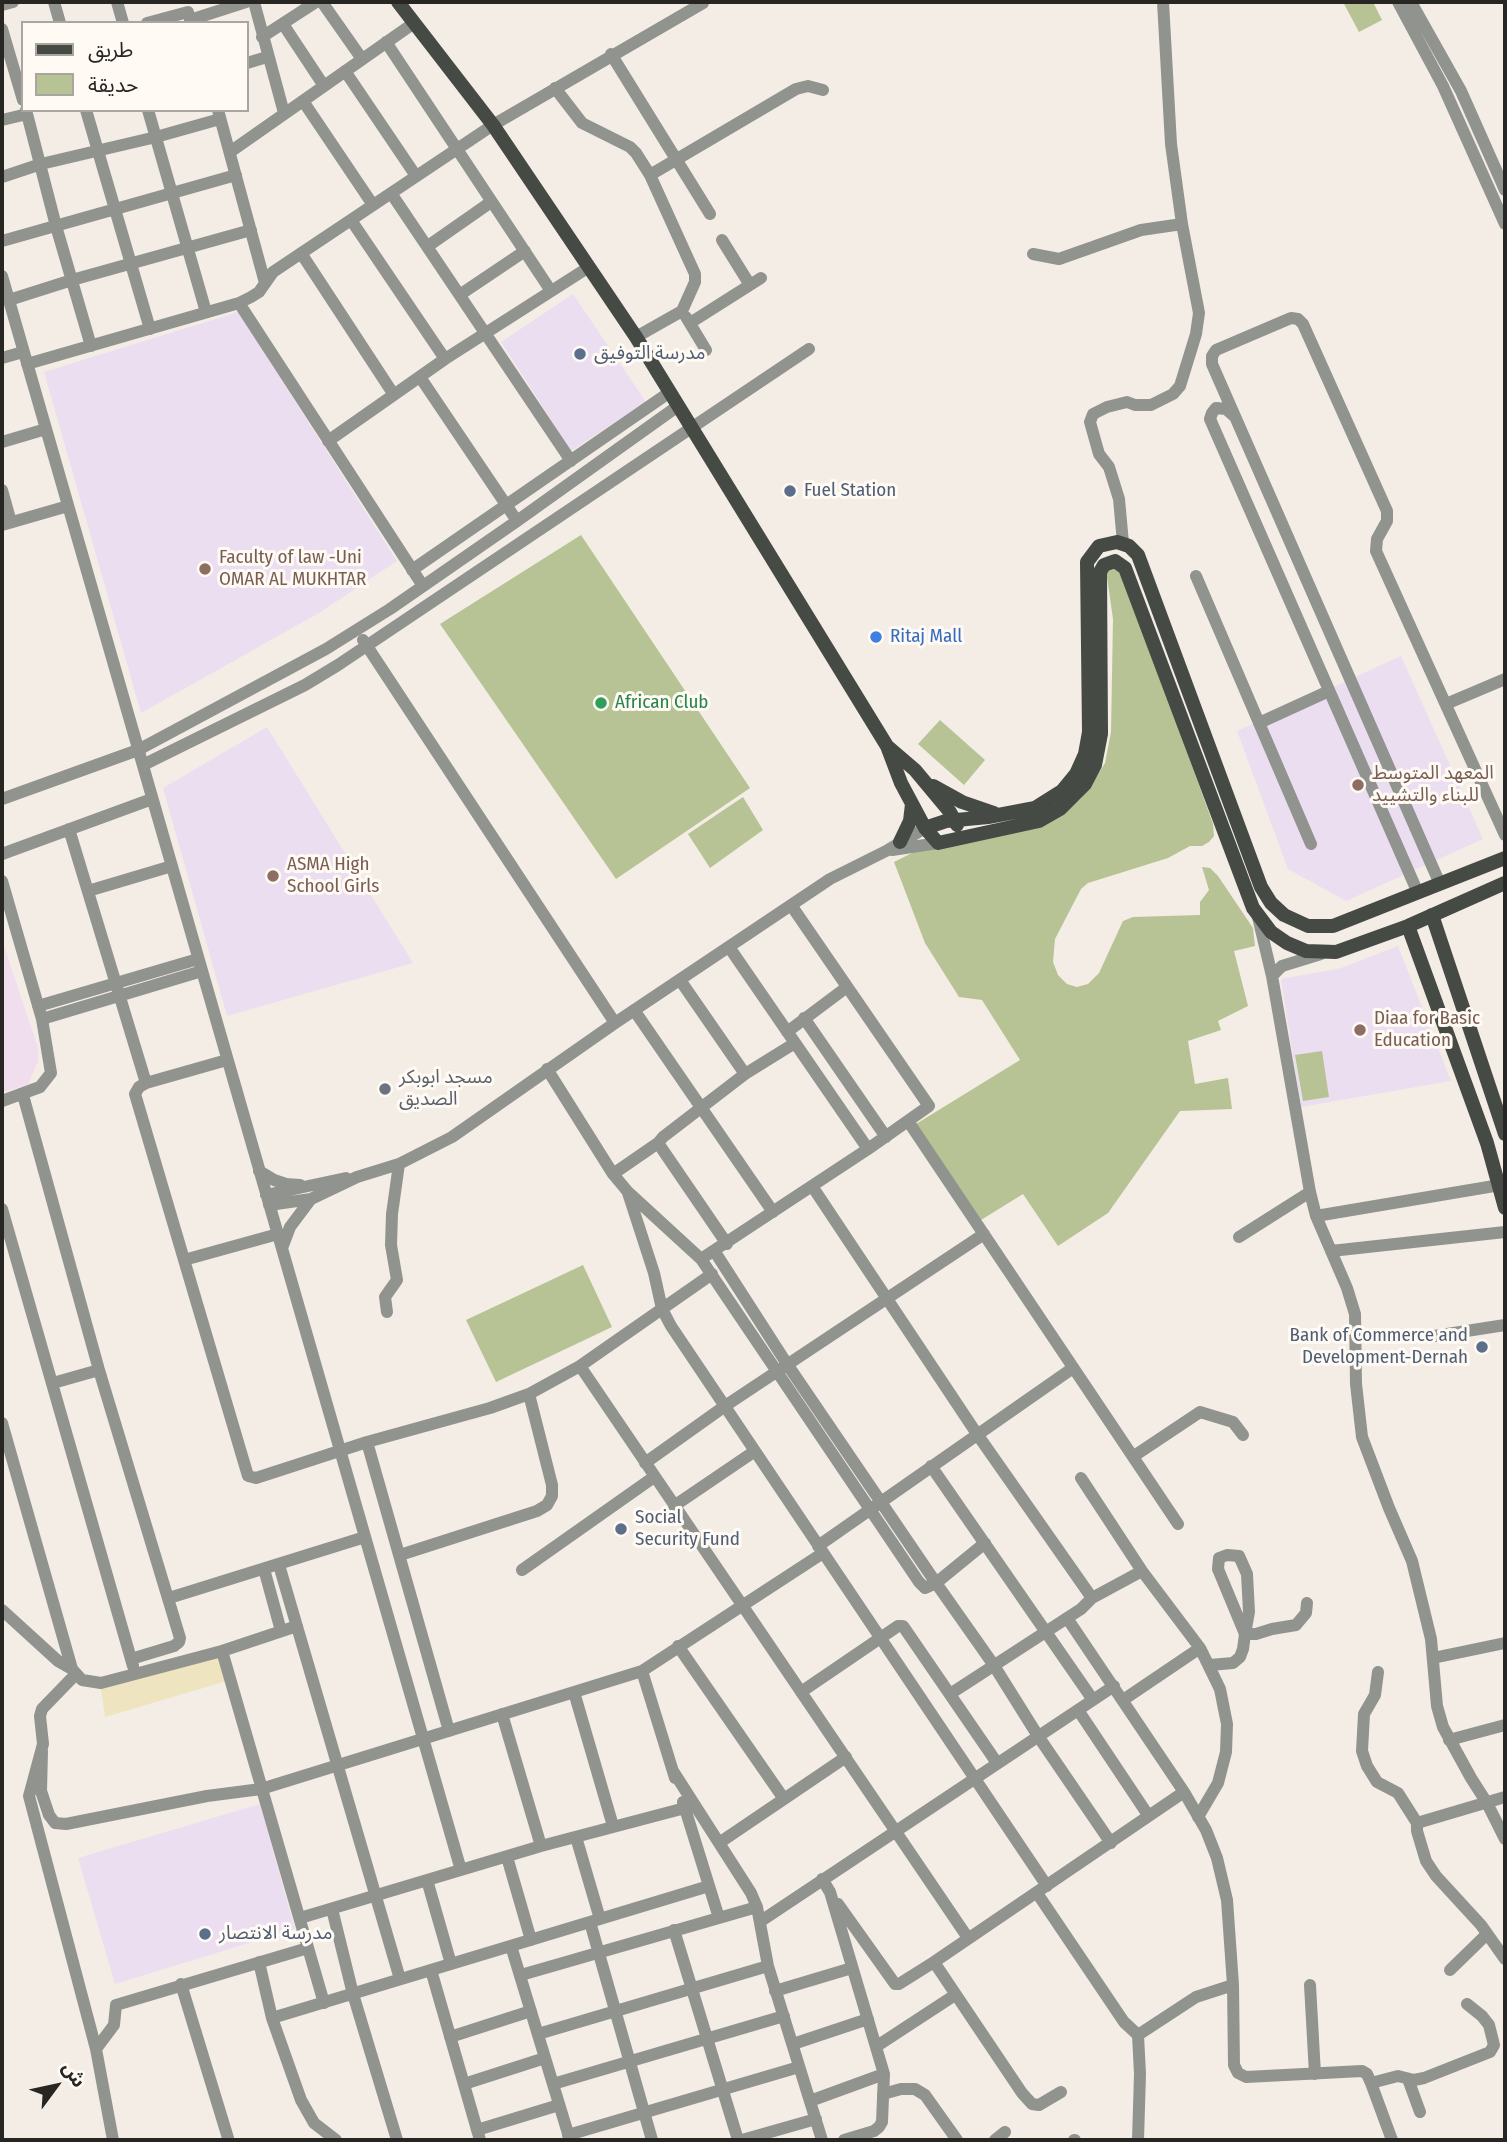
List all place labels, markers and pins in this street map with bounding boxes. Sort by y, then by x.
place label: مدرسة التوفيق [594,343,706,365]
marker: مدرسة التوفيق [572,346,588,362]
place label: Fuel Station [804,480,896,502]
marker: Fuel Station [782,483,798,499]
place label: Faculty of law -Uni OMAR AL MUKHTAR [219,547,366,591]
marker: Faculty of law -Uni OMAR AL MUKHTAR [197,561,213,577]
place label: Ritaj Mall [890,626,962,648]
marker: Ritaj Mall [868,629,884,645]
place label: African Club [615,692,708,714]
marker: African Club [593,695,609,711]
place label: المعهد المتوسط للبناء والتشييد [1372,763,1494,807]
marker: المعهد المتوسط للبناء والتشييد [1350,777,1366,793]
place label: ASMA High School Girls [287,854,379,898]
marker: ASMA High School Girls [265,868,281,884]
place label: Diaa for Basic Education [1374,1008,1480,1052]
marker: Diaa for Basic Education [1352,1022,1368,1038]
place label: مسجد ابوبكر الصديق [399,1067,493,1111]
marker: مسجد ابوبكر الصديق [377,1081,393,1097]
place label: Bank of Commerce and Development-Dernah [1290,1325,1468,1369]
marker: Bank of Commerce and Development-Dernah [1474,1339,1490,1355]
place label: Social Security Fund [635,1507,740,1551]
marker: Social Security Fund [613,1521,629,1537]
place label: مدرسة الانتصار [219,1923,332,1945]
marker: مدرسة الانتصار [197,1926,213,1942]

